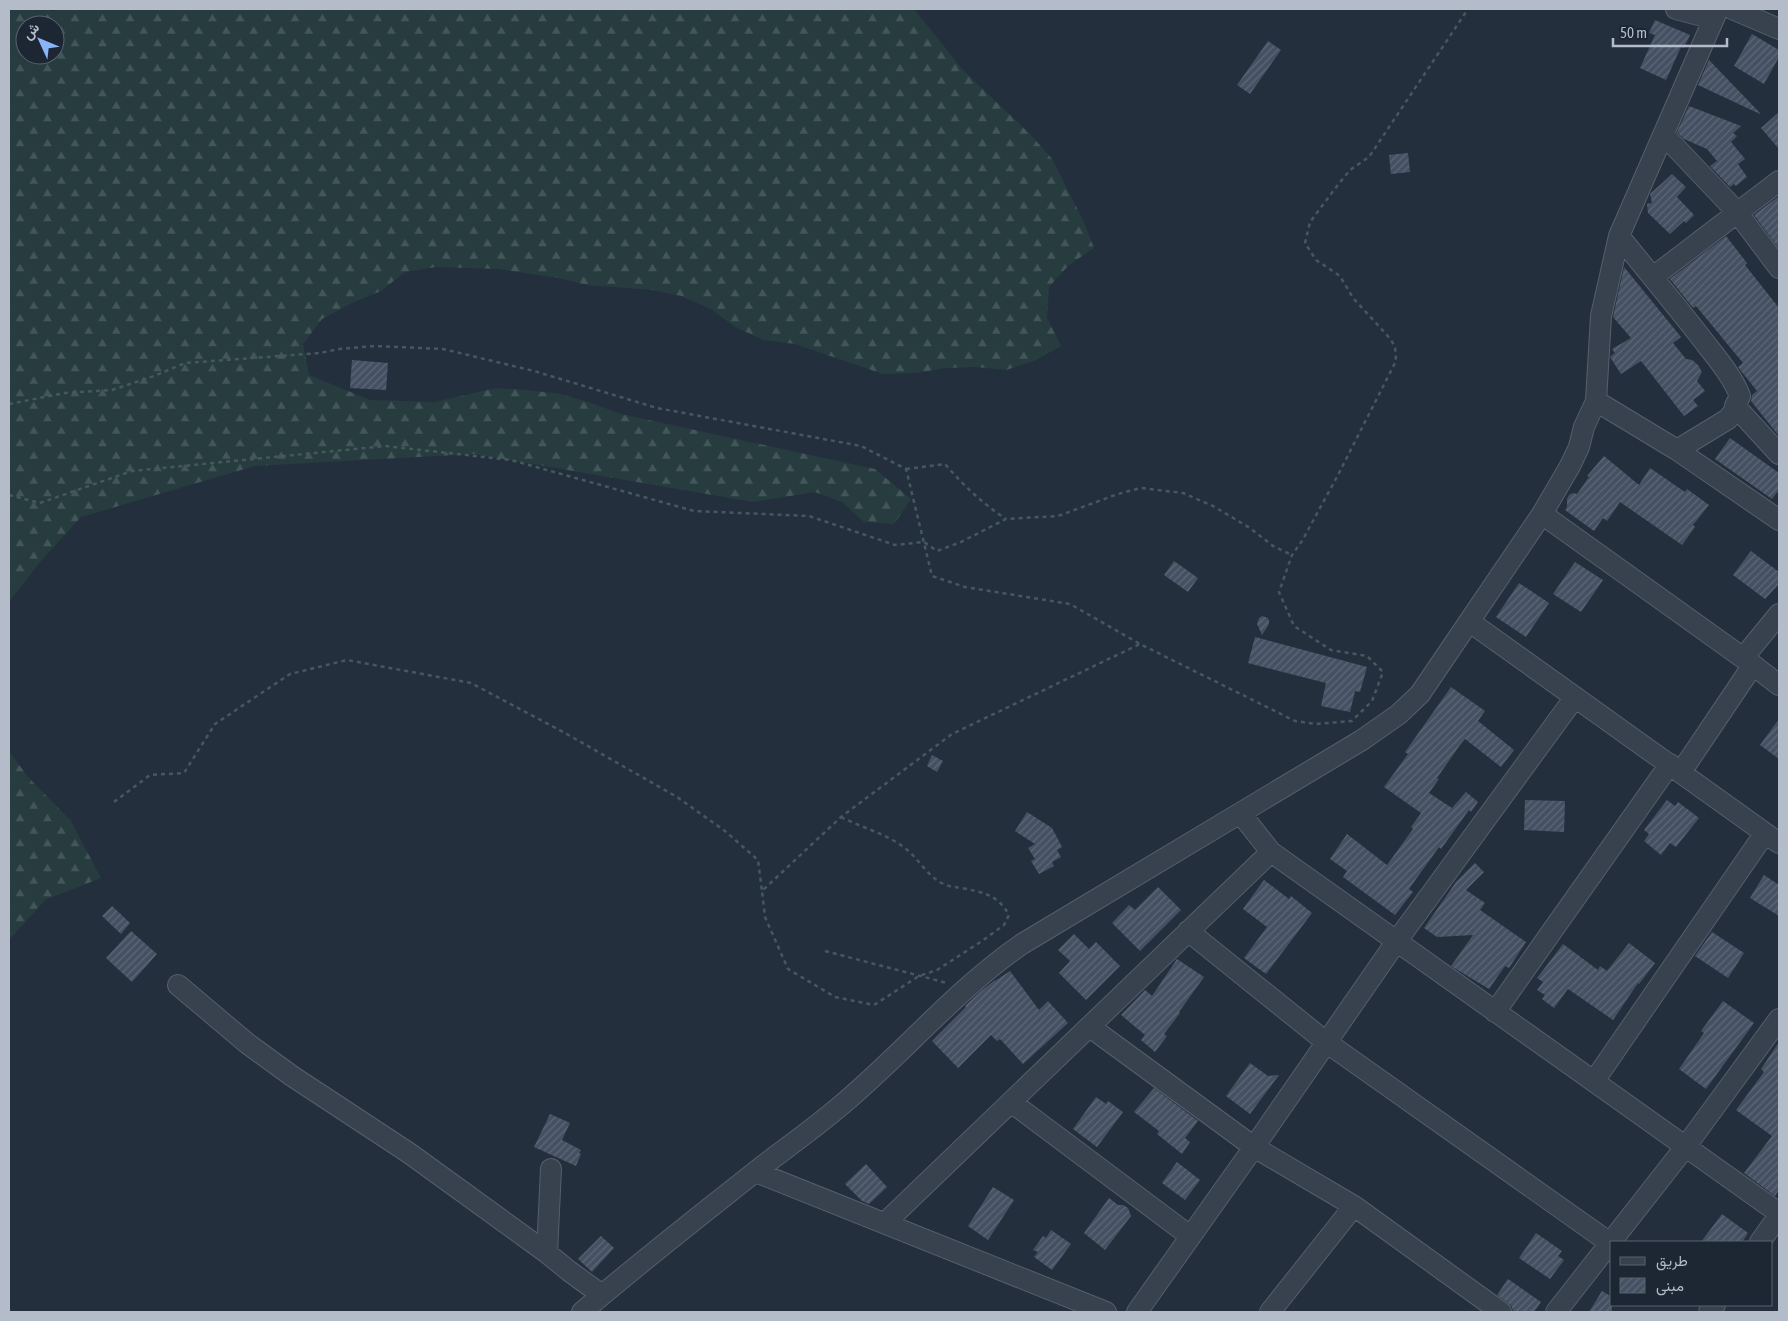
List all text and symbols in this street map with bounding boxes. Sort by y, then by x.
north arrow [15,15,65,65]
scale bar [1613,15,1727,47]
text: ش [19,19,43,43]
text: 50 m [1620,24,1647,41]
legend [1610,1241,1773,1306]
text: طريق [1656,1252,1688,1271]
text: مبنى [1656,1277,1684,1296]

